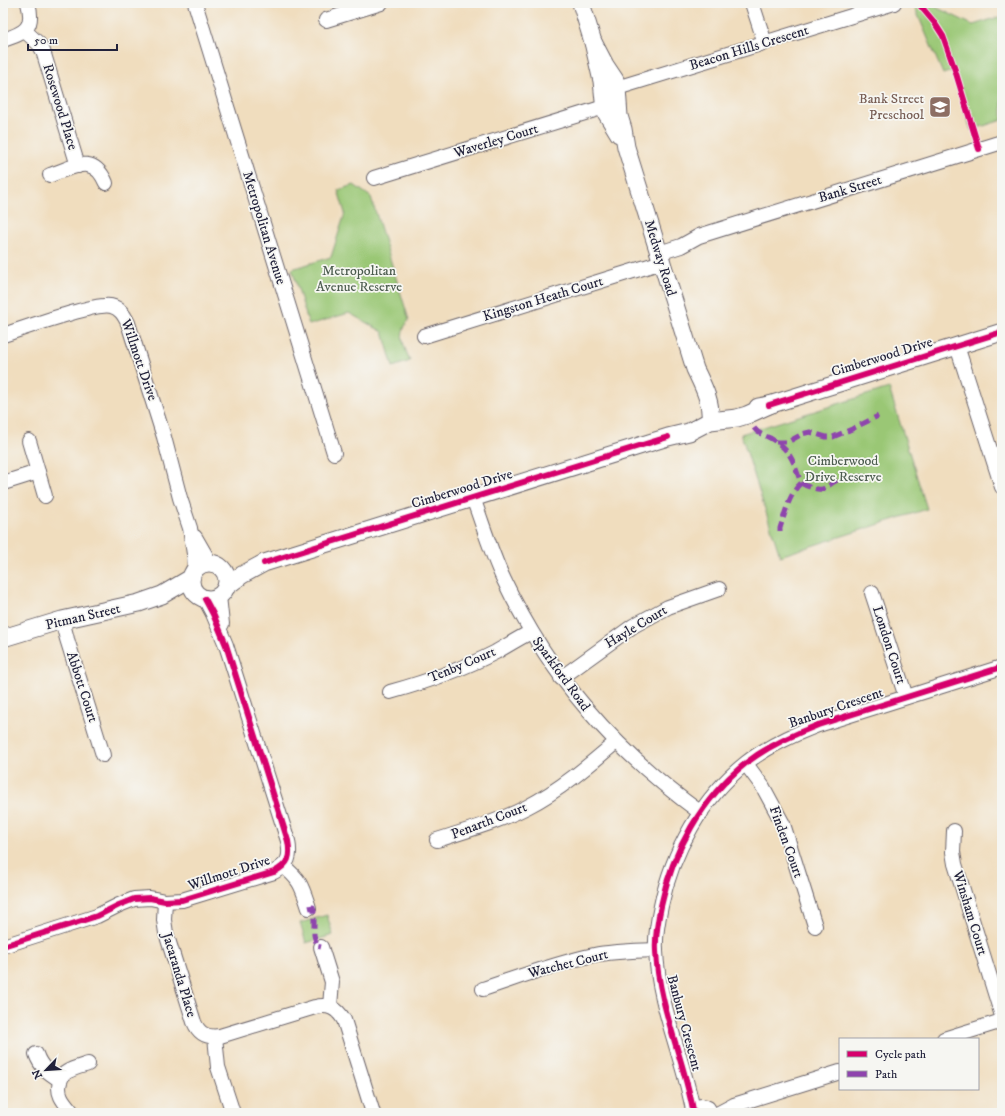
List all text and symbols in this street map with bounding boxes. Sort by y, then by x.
street label: Beacon Hills Crescent [687,21,811,75]
scale bar [28,26,117,52]
text: 50 m [34,33,58,48]
street label: Rosewood Place [38,62,82,152]
place label: Bank Street Preschool [859,90,925,124]
school or university icon: Bank Street Preschool [927,94,953,120]
street label: Waverley Court [451,120,541,163]
street label: Metropolitan Avenue [238,169,290,287]
street label: Bank Street [816,171,884,207]
street label: Medway Road [640,218,680,298]
park label: Metropolitan Avenue Reserve [316,262,402,296]
street label: Kingston Heath Court [481,272,606,326]
street label: Willmott Drive [116,316,161,403]
street label: Cimberwood Drive [829,333,935,381]
park label: Cimberwood Drive Reserve [804,452,882,486]
street label: Cimberwood Drive [409,465,515,513]
street label: Pitman Street [44,600,123,634]
street label: Hayle Court [602,601,671,653]
street label: London Court [868,604,910,687]
street label: Sparkford Road [528,633,594,715]
street label: Tenby Court [426,643,499,687]
street label: Abbott Court [62,649,102,725]
street label: Banbury Crescent [786,683,886,733]
street label: Penarth Court [449,798,530,844]
street label: Finden Court [765,804,807,881]
street label: Willmott Drive [185,851,273,895]
street label: Winsham Court [948,867,992,958]
street label: Jacaranda Place [157,929,200,1020]
street label: Watchet Court [525,945,610,983]
street label: Banbury Crescent [663,973,706,1074]
legend [839,1038,979,1090]
text: Cycle path [875,1047,927,1062]
north arrow [26,1050,66,1090]
text: N [30,1067,46,1081]
text: Path [875,1067,898,1082]

